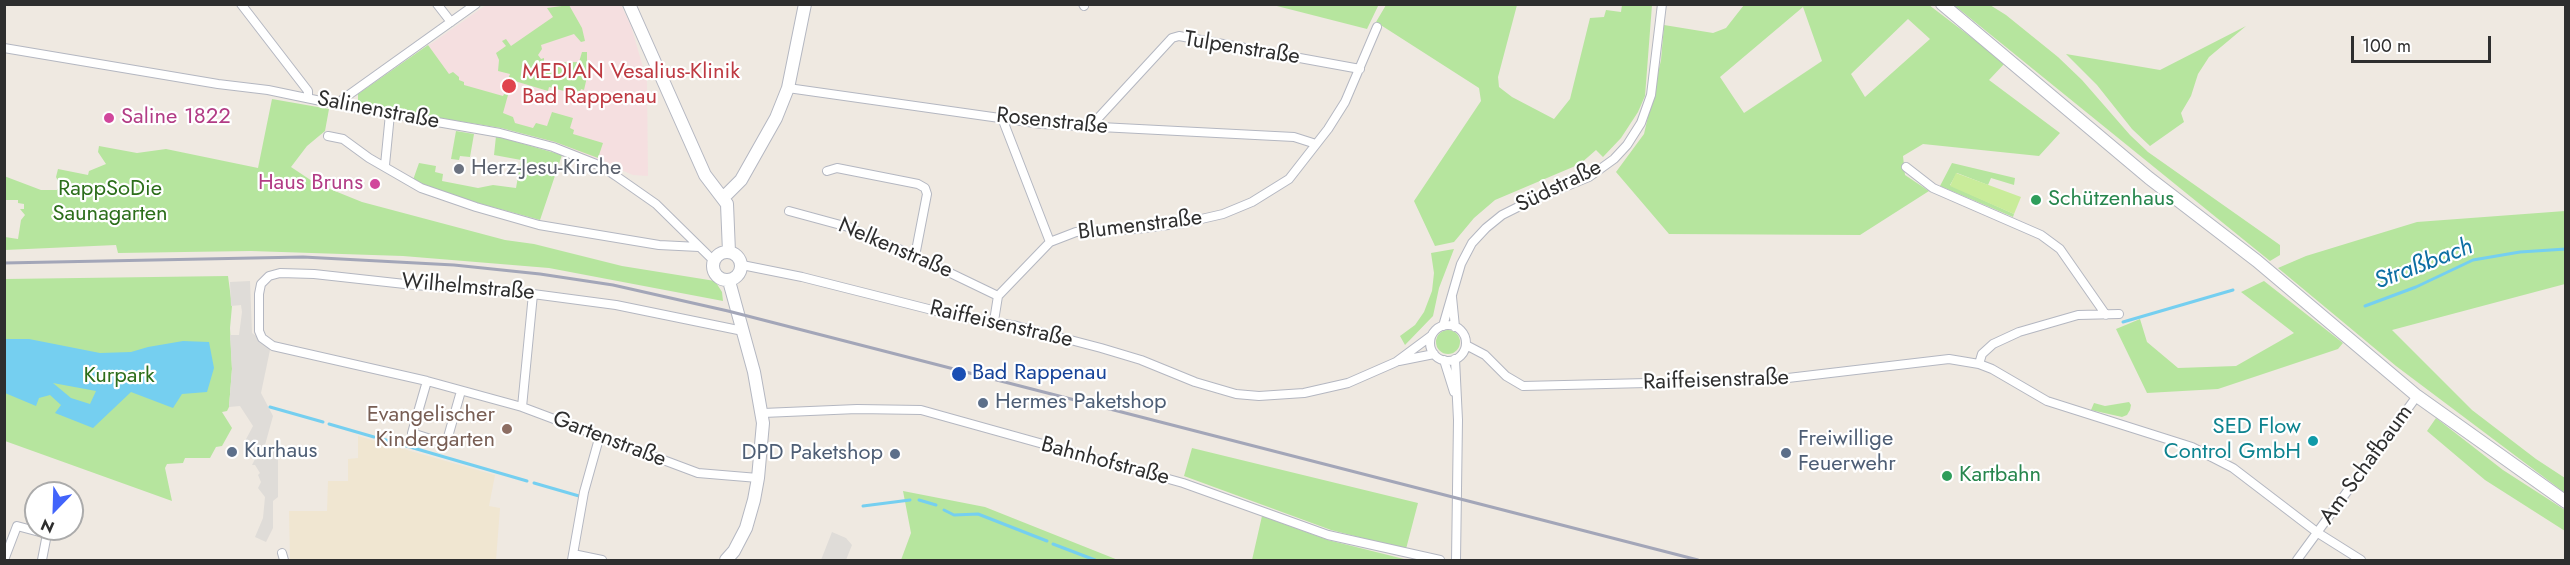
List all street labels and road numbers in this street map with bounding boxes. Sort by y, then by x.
street label: Tulpenstraße [1182,27,1302,71]
street label: Salinenstraße [315,86,441,136]
street label: Rosenstraße [995,103,1109,141]
street label: Südstraße [1512,155,1606,219]
street label: Blumenstraße [1076,205,1204,247]
street label: Nelkenstraße [834,213,956,285]
street label: Wilhelmstraße [400,269,536,307]
street label: Raiffeisenstraße [927,296,1075,354]
street label: Raiffeisenstraße [1643,365,1789,397]
street label: Am Schafbaum [2315,400,2419,530]
street label: Gartenstraße [549,406,669,474]
street label: Bahnhofstraße [1038,432,1172,492]

